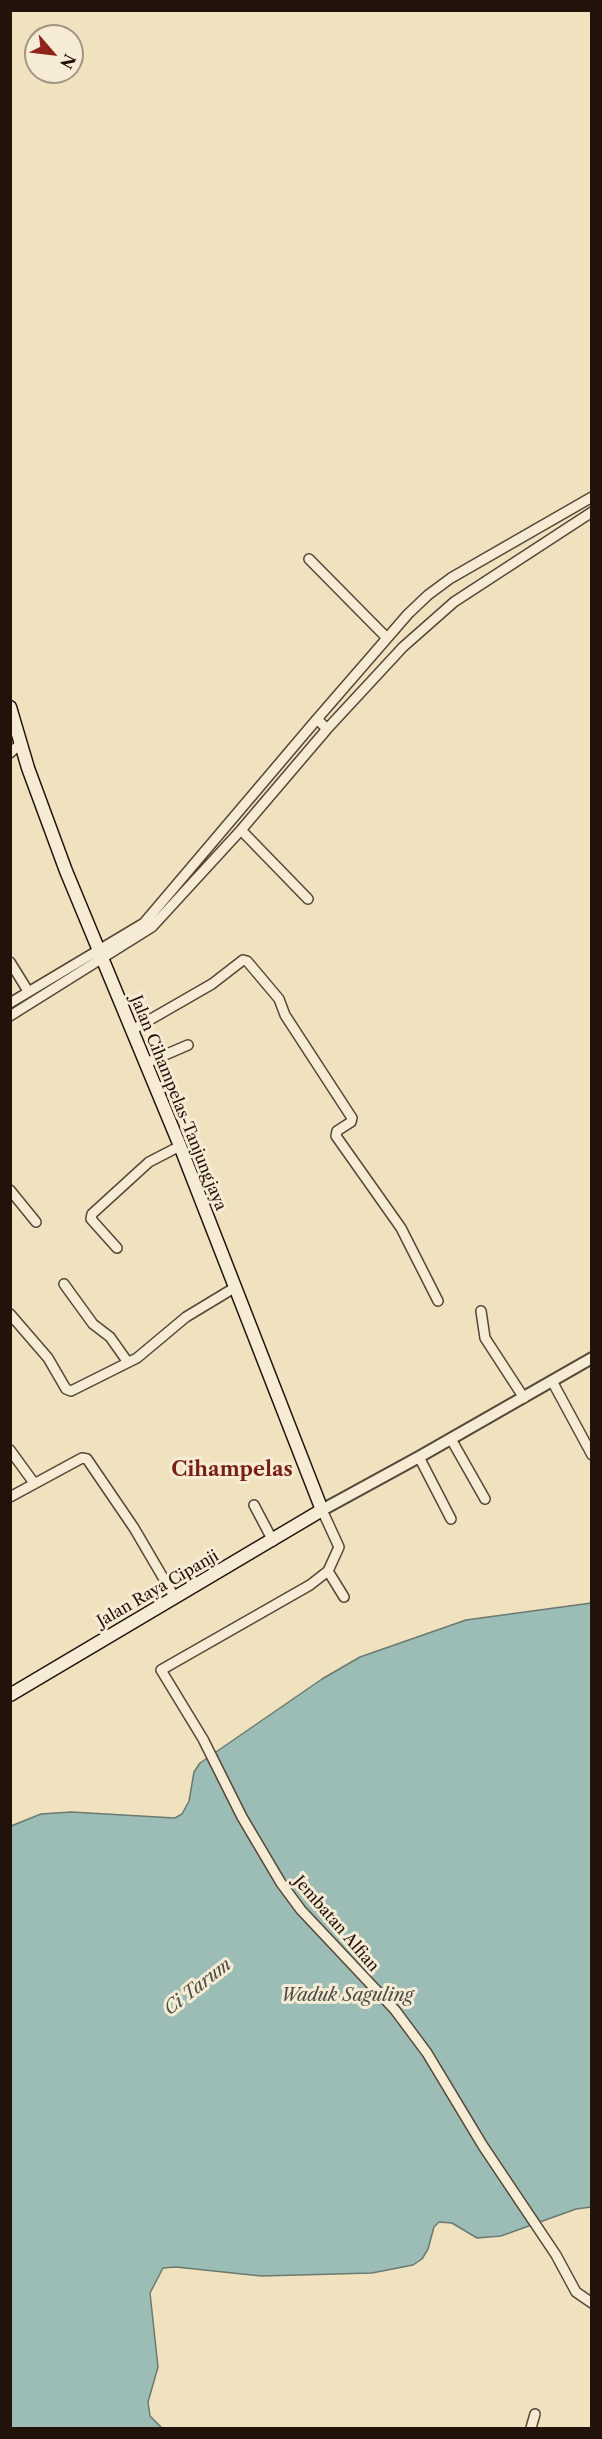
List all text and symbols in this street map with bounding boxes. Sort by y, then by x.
north arrow [24,24,84,84]
text: N [56,51,80,72]
street label: Jalan Cihampelas-Tanjungjaya [126,993,230,1213]
district label: Cihampelas [171,1458,293,1482]
street label: Jalan Raya Cipanji [94,1546,222,1632]
street label: Jembatan Alfian [289,1872,383,1976]
water label: Ci Tarum [160,1954,236,2020]
water label: Waduk Saguling [281,1985,413,2007]

